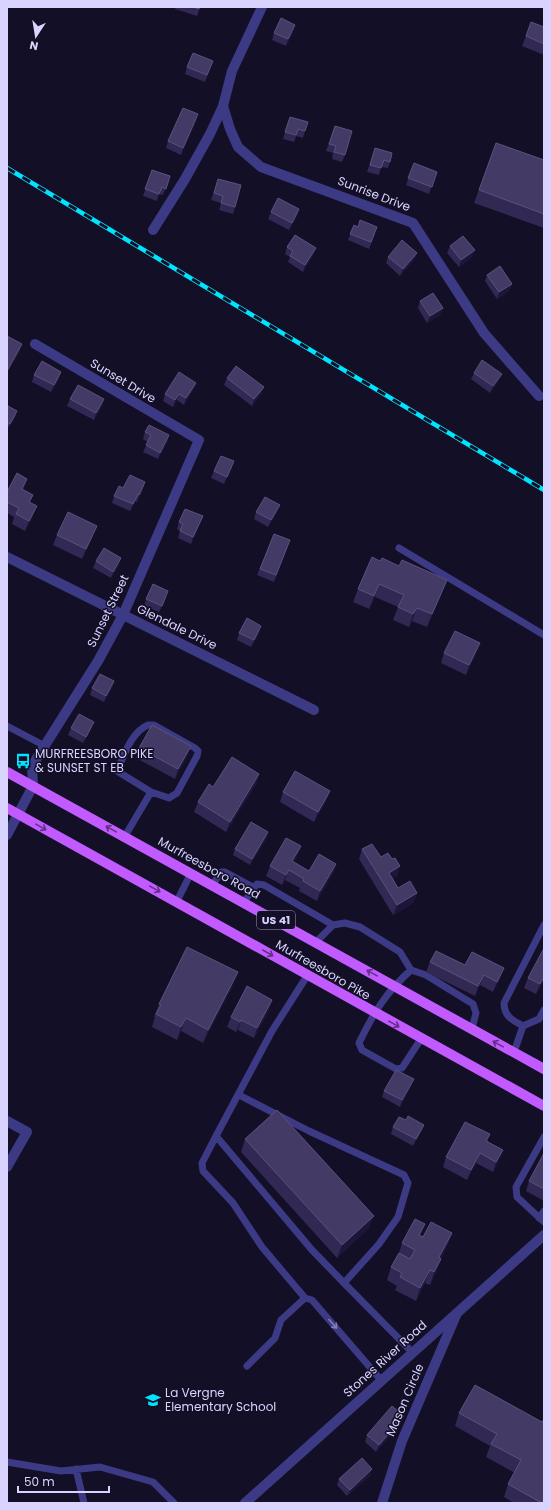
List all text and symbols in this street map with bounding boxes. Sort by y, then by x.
north arrow [16,16,56,56]
text: N [28,37,40,54]
street label: Sunrise Drive [335,172,413,215]
street label: Sunset Drive [87,354,159,407]
street label: Sunset Street [83,572,132,650]
street label: Glendale Drive [134,600,220,653]
place label: MURFREESBORO PIKE & SUNSET ST EB [35,745,153,776]
bus stop icon: MURFREESBORO PIKE & SUNSET ST EB [14,752,32,770]
one-way arrow [35,823,47,831]
one-way arrow [105,825,117,832]
street label: Murfreesboro Road [155,832,263,903]
one-way arrow [149,886,161,894]
road number: US 41 [257,911,295,929]
street label: Murfreesboro Pike [273,936,374,1004]
one-way arrow [262,950,274,958]
one-way arrow [366,969,378,977]
one-way arrow [387,1021,399,1029]
one-way arrow [492,1039,504,1047]
street label: Stones River Road [339,1317,430,1401]
one-way arrow [328,1318,337,1328]
street label: Mason Circle [382,1361,428,1439]
place label: La Vergne Elementary School [165,1384,276,1415]
school or university icon: La Vergne Elementary School [144,1391,162,1409]
scale bar [18,1468,109,1494]
text: 50 m [24,1473,55,1490]

